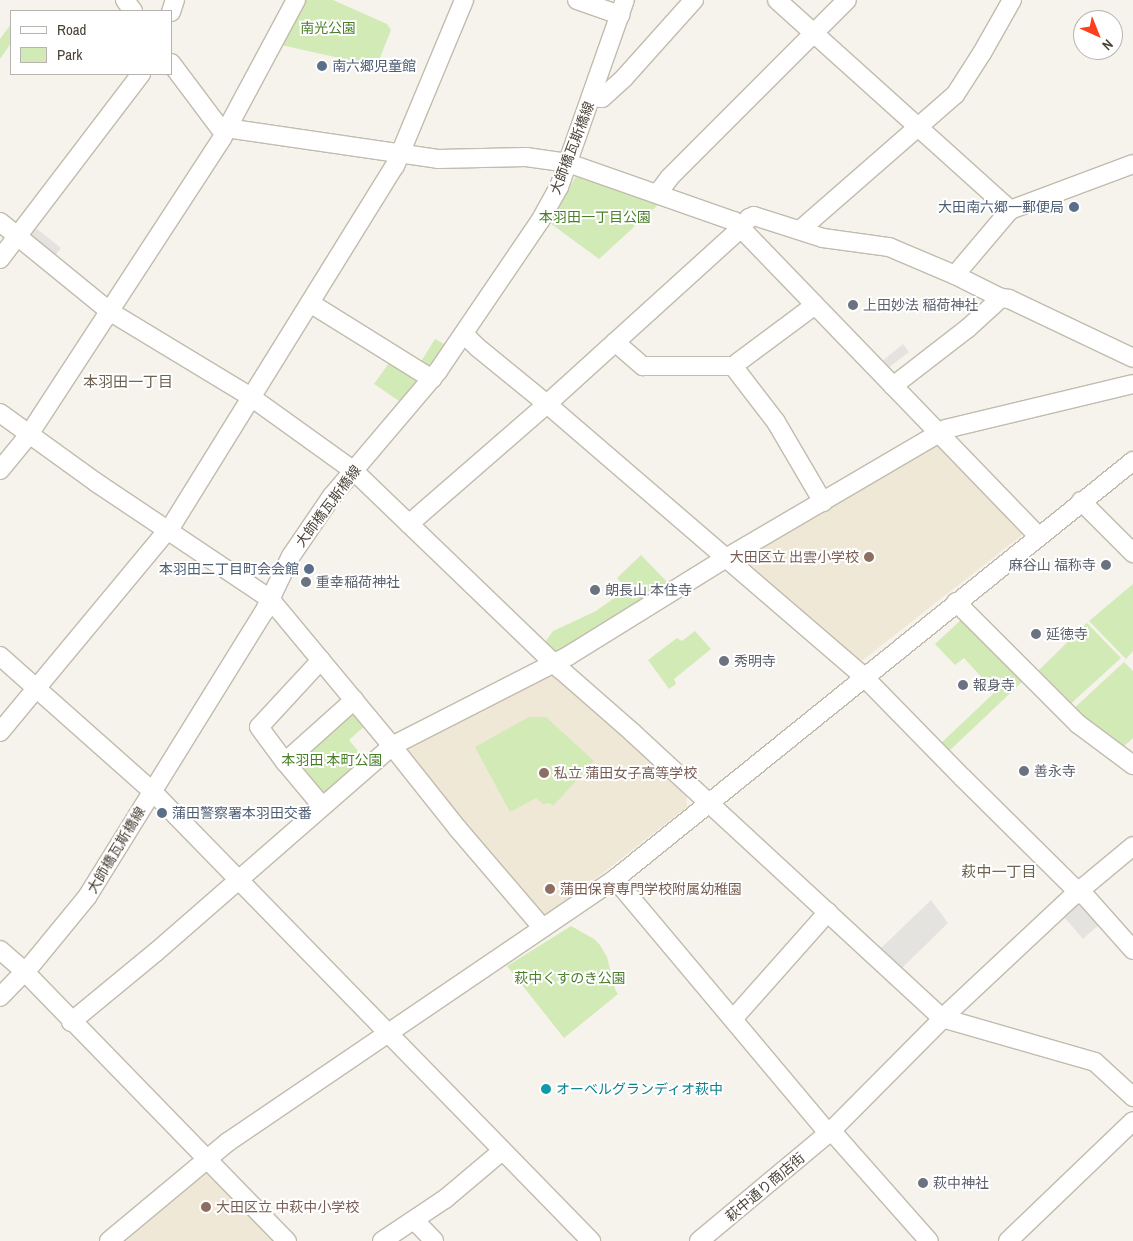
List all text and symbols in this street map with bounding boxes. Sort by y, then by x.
legend [10,10,172,75]
north arrow [1073,10,1123,60]
text: Road [57,19,86,40]
park label: 南光公園 [300,20,356,36]
text: N [1098,36,1117,54]
text: Park [57,44,82,65]
place label: 南六郷児童館 [332,58,416,74]
marker: 南六郷児童館 [316,60,328,72]
street label: 大師橋瓦斯橋線 [547,99,597,197]
place label: 大田南六郷一郵便局 [938,199,1064,215]
marker: 大田南六郷一郵便局 [1068,201,1080,213]
park label: 本羽田一丁目公園 [539,209,651,225]
place label: 上田妙法 稲荷神社 [863,297,978,313]
marker: 上田妙法 稲荷神社 [847,299,859,311]
district label: 本羽田一丁目 [83,373,173,391]
street label: 大師橋瓦斯橋線 [292,462,364,550]
place label: 大田区立 出雲小学校 [730,549,859,565]
marker: 大田区立 出雲小学校 [863,551,875,563]
place label: 麻谷山 福称寺 [1009,557,1096,573]
marker: 麻谷山 福称寺 [1100,559,1112,571]
place label: 本羽田二丁目町会会館 [159,561,299,577]
marker: 本羽田二丁目町会会館 [303,563,315,575]
place label: 重幸稲荷神社 [316,574,400,590]
marker: 重幸稲荷神社 [300,576,312,588]
place label: 朗長山 本住寺 [605,582,692,598]
marker: 朗長山 本住寺 [589,584,601,596]
place label: 延徳寺 [1046,626,1088,642]
marker: 延徳寺 [1030,628,1042,640]
place label: 秀明寺 [734,653,776,669]
marker: 秀明寺 [718,655,730,667]
place label: 報身寺 [973,677,1015,693]
marker: 報身寺 [957,679,969,691]
park label: 本羽田 本町公園 [281,752,383,768]
place label: 善永寺 [1034,763,1076,779]
place label: 私立 蒲田女子高等学校 [554,765,697,781]
marker: 善永寺 [1018,765,1030,777]
marker: 私立 蒲田女子高等学校 [538,767,550,779]
street label: 大師橋瓦斯橋線 [84,804,148,896]
place label: 蒲田警察署本羽田交番 [172,805,312,821]
marker: 蒲田警察署本羽田交番 [156,807,168,819]
district label: 萩中一丁目 [962,863,1036,881]
place label: 蒲田保育専門学校附属幼稚園 [560,881,742,897]
marker: 蒲田保育専門学校附属幼稚園 [544,883,556,895]
park label: 萩中くすのき公園 [514,970,626,986]
place label: オーベルグランディオ萩中 [556,1081,724,1097]
marker: オーベルグランディオ萩中 [540,1083,552,1095]
street label: 萩中通り商店街 [722,1149,808,1225]
place label: 萩中神社 [933,1175,989,1191]
marker: 萩中神社 [917,1177,929,1189]
place label: 大田区立 中萩中小学校 [216,1199,359,1215]
marker: 大田区立 中萩中小学校 [200,1201,212,1213]

